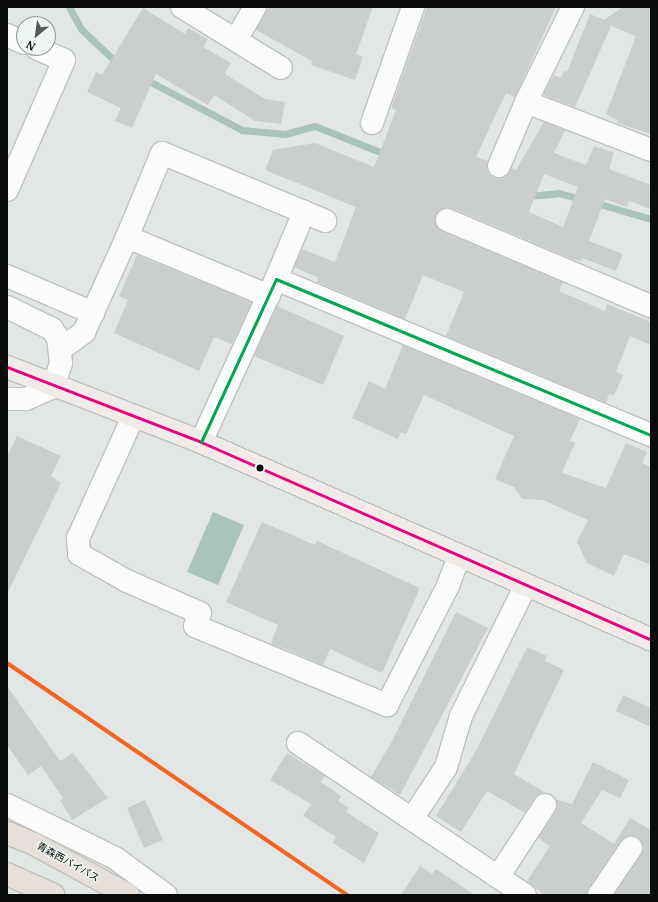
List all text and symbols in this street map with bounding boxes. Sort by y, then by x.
north arrow [16,16,56,56]
text: N [24,37,38,54]
unlabelled marker [255,463,265,473]
street label: 青森西バイパス [34,840,102,884]

